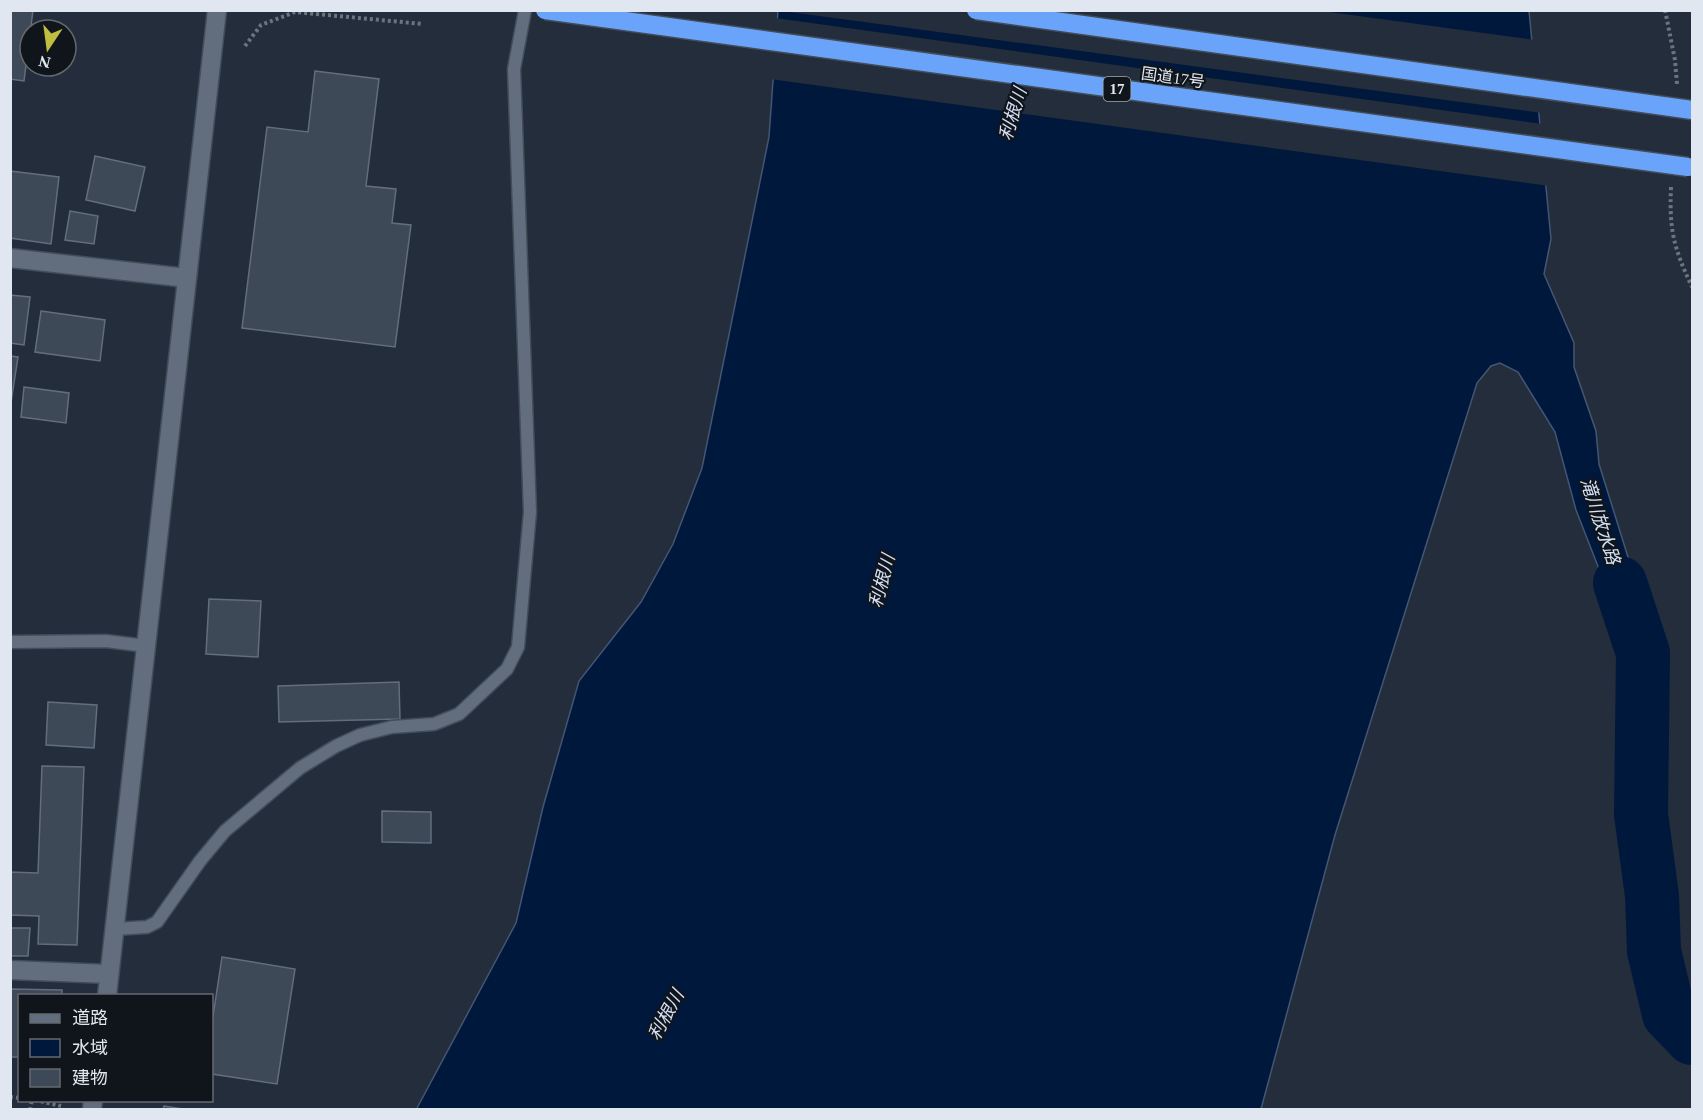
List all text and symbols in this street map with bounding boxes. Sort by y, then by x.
north arrow [18,18,78,78]
text: N [37,52,52,72]
street label: 国道17号 [1140,65,1206,90]
road number: 17 [1104,77,1130,101]
water label: 利根川 [996,83,1031,143]
water label: 滝川放水路 [1577,475,1624,569]
water label: 利根川 [865,550,899,610]
water label: 利根川 [644,985,689,1043]
legend [18,994,213,1102]
text: 道路 [72,1008,108,1028]
text: 水域 [72,1038,108,1058]
text: 建物 [72,1068,108,1088]

